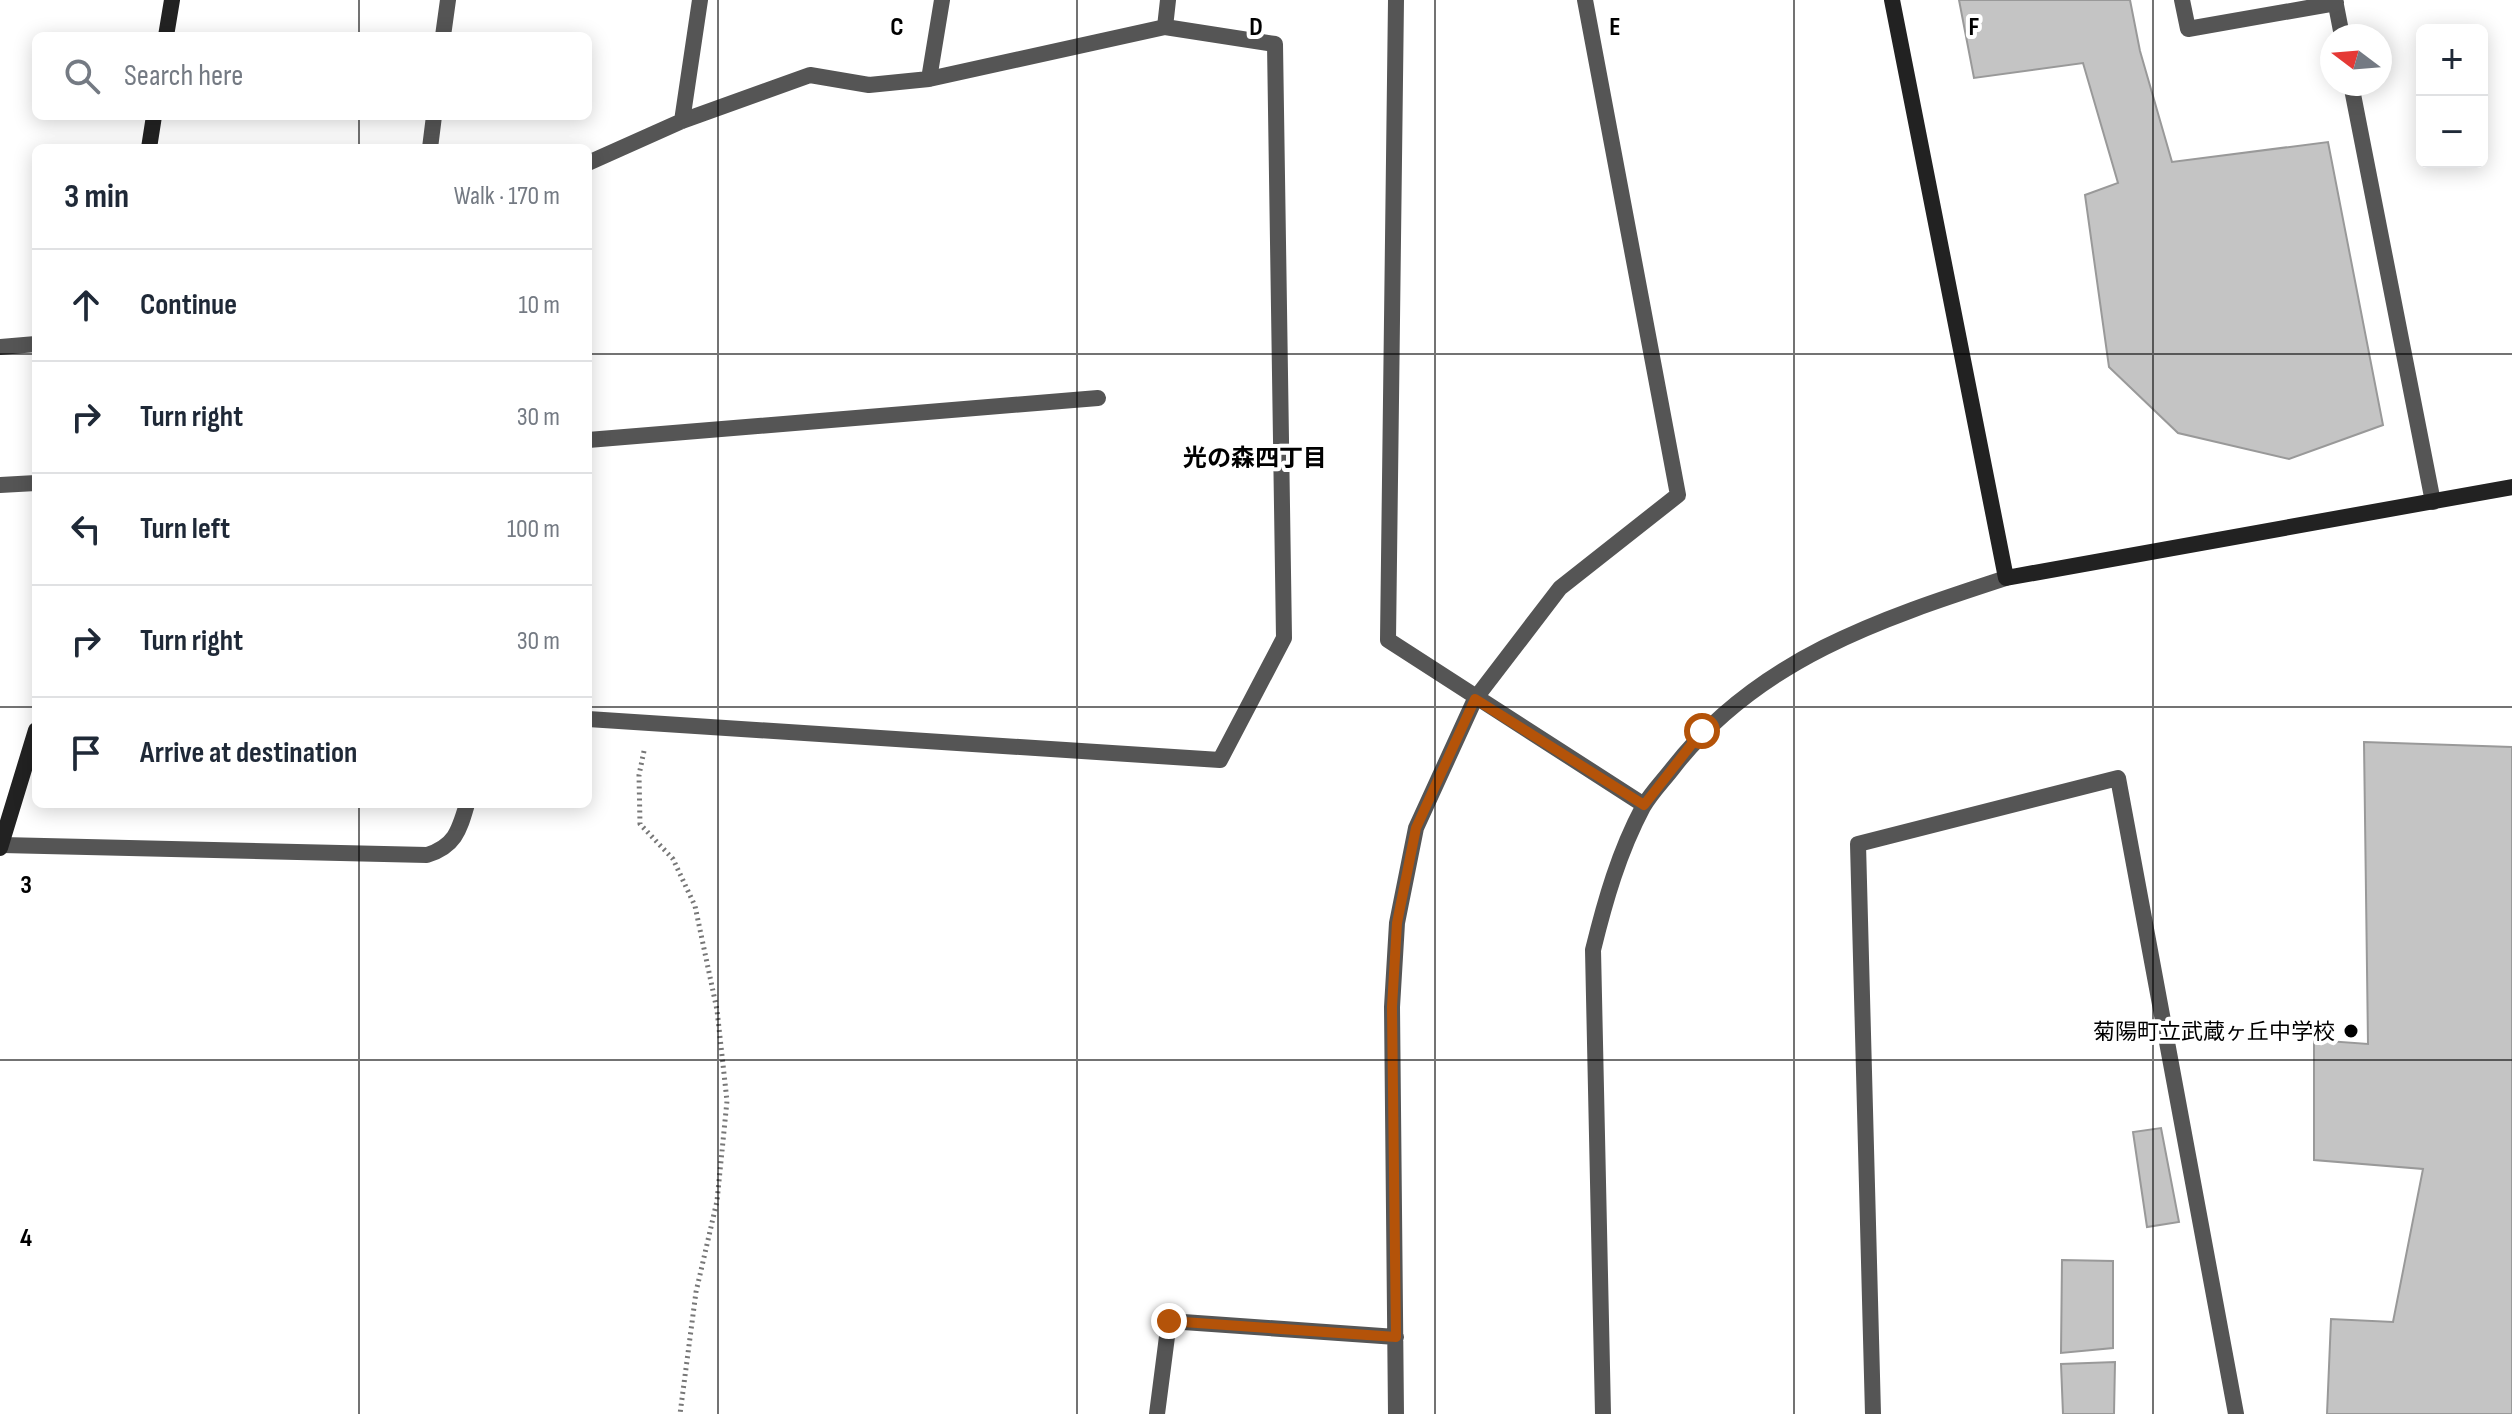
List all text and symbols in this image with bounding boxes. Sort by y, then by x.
text: C [890,12,904,43]
text: D [1249,12,1263,43]
text: E [1609,12,1621,43]
text: F [1969,12,1980,43]
north arrow [2320,24,2392,96]
map controls [2416,24,2488,168]
button: + [2416,24,2488,96]
search box [32,32,592,120]
icon: search [60,54,104,98]
text: Search here [124,58,243,94]
button: − [2416,96,2488,168]
text: 3 min [64,176,129,217]
text: Walk · 170 m [454,181,560,212]
icon: ahead [64,283,108,327]
text: Continue [140,287,237,323]
text: 10 m [518,290,560,321]
icon: right [64,395,108,439]
text: Turn right [140,399,243,435]
text: 30 m [517,402,560,433]
district label: 光の森四丁目 [1183,444,1327,473]
icon: left [64,507,108,551]
text: Turn left [140,511,230,547]
text: 100 m [507,514,560,545]
icon: right [64,619,108,663]
text: Turn right [140,623,243,659]
text: 30 m [517,626,560,657]
route start [1684,713,1720,749]
icon: arrive [64,731,108,775]
text: Arrive at destination [140,735,357,771]
text: 3 [20,870,32,901]
place label: 菊陽町立武蔵ヶ丘中学校 [2093,1019,2335,1046]
marker: 菊陽町立武蔵ヶ丘中学校 [2342,1022,2360,1040]
text: 4 [20,1223,32,1254]
route end [1151,1303,1187,1339]

